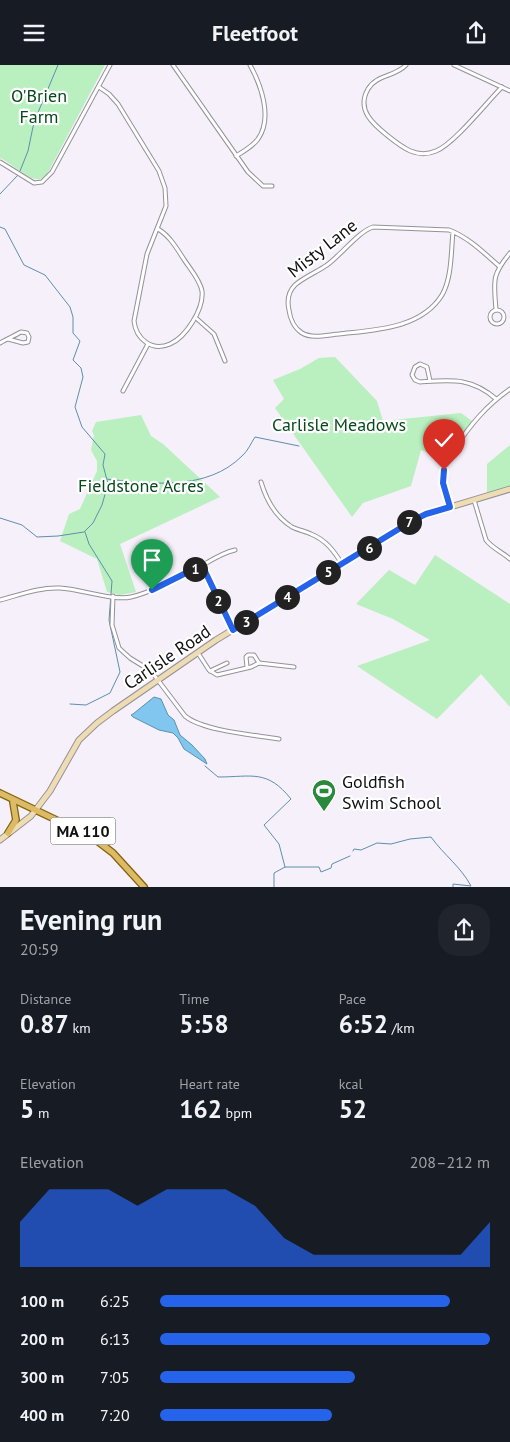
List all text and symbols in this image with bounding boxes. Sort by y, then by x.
icon: menu [20,19,48,47]
text: Fleetfoot [212,19,298,47]
icon: share [462,19,490,47]
park label: O'Brien Farm [11,84,67,128]
street label: Misty Lane [283,214,361,282]
park label: Carlisle Meadows [272,413,406,436]
pin [423,419,465,470]
icon: check [430,426,458,454]
park label: Fieldstone Acres [78,474,204,497]
pin: 7 [396,509,422,535]
text: 7 [406,513,413,531]
pin: 6 [356,535,382,561]
pin [131,539,173,590]
text: 6 [366,539,373,557]
icon: arrive [138,546,166,574]
pin: 1 [182,557,208,581]
pin: 5 [316,559,340,585]
text: 1 [192,560,199,578]
text: 5 [325,563,332,581]
pin: 4 [274,585,300,609]
text: 4 [284,588,291,606]
pin: 2 [206,589,230,613]
text: 2 [215,592,222,610]
pin: 3 [234,609,258,635]
text: 3 [243,613,250,631]
street label: Carlisle Road [119,620,215,694]
place label: Goldfish Swim School [342,770,442,814]
sports icon: Goldfish Swim School [311,778,337,812]
road number: MA 110 [51,817,116,844]
text: Evening run [20,901,162,938]
button: share [438,904,490,956]
text: 20:59 [20,939,58,959]
text: Distance [20,990,71,1008]
text: Time [179,990,209,1008]
text: Pace [339,990,366,1008]
text: 0.87 [20,1008,69,1040]
text: 5:58 [179,1008,229,1040]
text: 6:52 [339,1008,388,1040]
text: km [69,1019,91,1037]
text: /km [388,1019,415,1037]
text: Elevation [20,1075,76,1093]
text: Heart rate [179,1075,240,1093]
text: kcal [339,1075,363,1093]
text: 5 [20,1093,34,1125]
text: 162 [179,1093,222,1125]
text: 52 [339,1093,367,1125]
text: m [34,1104,49,1122]
text: bpm [222,1104,252,1122]
text: Elevation [20,1152,84,1172]
text: 208–212 m [410,1152,490,1172]
text: 100 m [20,1291,64,1311]
text: 6:25 [100,1291,130,1311]
text: 200 m [20,1329,64,1349]
text: 6:13 [100,1329,130,1349]
text: 300 m [20,1367,64,1387]
text: 7:05 [100,1367,130,1387]
text: 400 m [20,1405,64,1425]
text: 7:20 [100,1405,130,1425]

